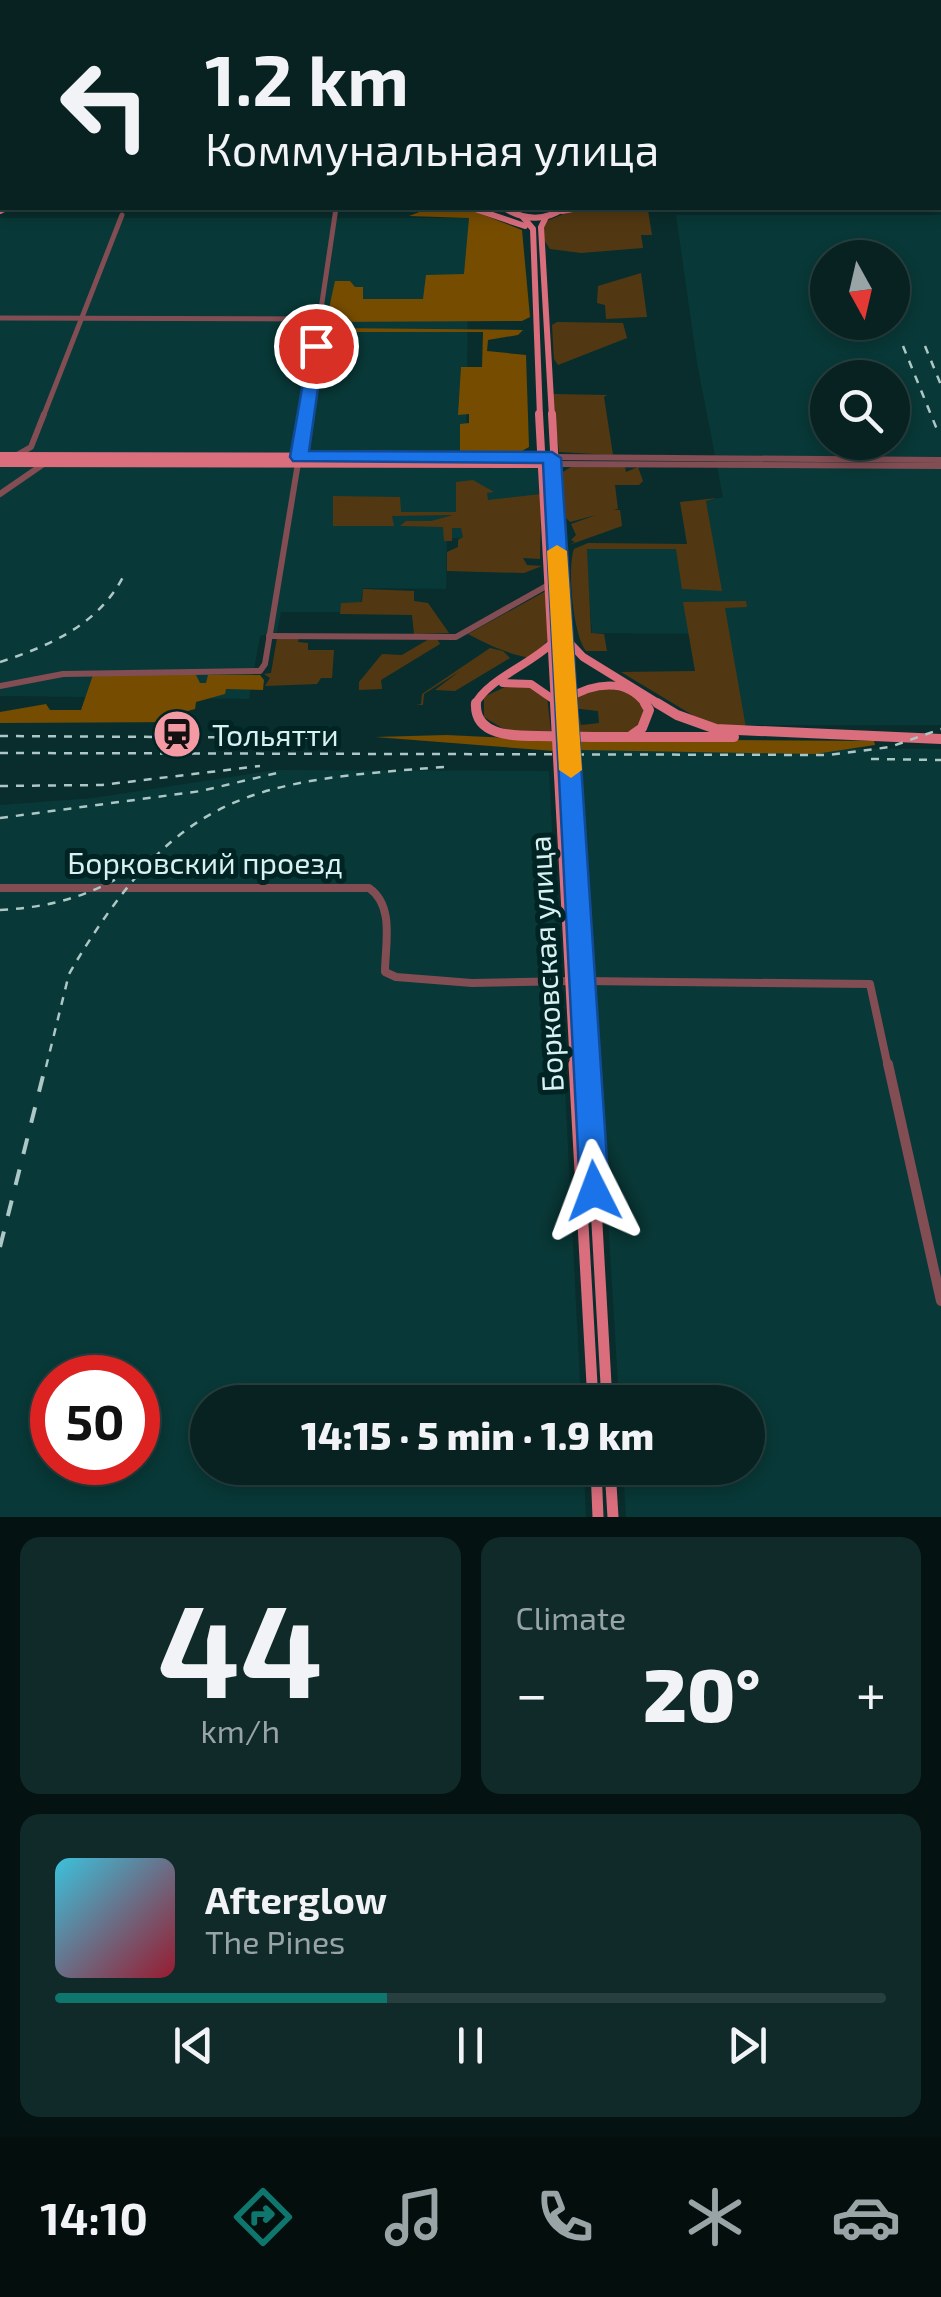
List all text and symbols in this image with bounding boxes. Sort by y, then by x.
text: 1.2 km [205,36,409,120]
icon: left [40,40,170,170]
text: Коммунальная улица [205,121,659,175]
north arrow [810,240,910,340]
map controls [810,240,910,460]
pin [274,304,359,389]
icon: arrive [289,319,344,374]
button: search [810,360,910,460]
station icon: Тольятти [151,708,203,760]
place label: Тольятти [212,716,339,752]
street label: Борковская улица [520,835,571,1093]
street label: Борковский проезд [67,844,343,880]
position arrow [542,1139,646,1243]
speed limit sign: 50 [30,1355,160,1485]
text: 14:15 · 5 min · 1.9 km [301,1412,654,1458]
text: 44 [157,1568,323,1724]
text: Climate [516,1598,626,1636]
text: 20° [643,1647,761,1737]
text: − [516,1659,548,1725]
text: + [856,1659,886,1725]
text: km/h [201,1711,280,1749]
text: Afterglow [205,1876,387,1922]
text: The Pines [205,1922,345,1960]
icon: previous [166,2018,221,2073]
icon: pause [443,2018,498,2073]
icon: next [720,2018,775,2073]
icon: directions [228,2182,298,2252]
icon: music [379,2182,449,2252]
icon: phone [530,2182,600,2252]
icon: climate [680,2182,750,2252]
icon: car [831,2182,901,2252]
text: 14:10 [40,2190,148,2244]

